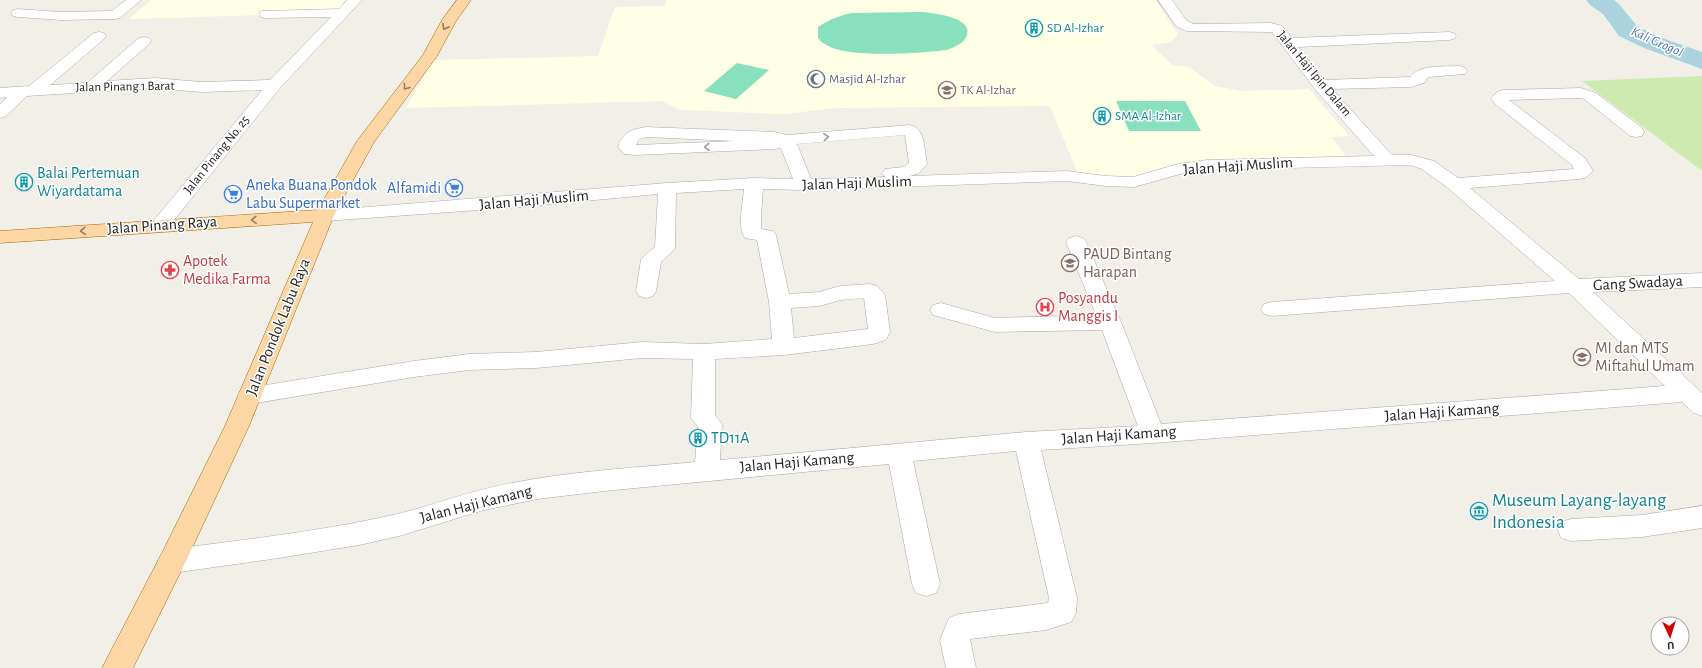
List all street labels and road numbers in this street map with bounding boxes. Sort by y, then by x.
street label: Jalan Haji Ipin Dalam [1275,29,1353,119]
street label: Jalan Pinang 1 Barat [75,80,175,94]
street label: Jalan Pinang No. 25 [182,114,252,196]
street label: Jalan Haji Muslim [1183,154,1293,179]
street label: Jalan Haji Muslim [802,173,912,194]
street label: Jalan Haji Muslim [479,187,590,214]
street label: Jalan Pinang Raya [106,213,218,238]
street label: Jalan Pondok Labu Raya [243,256,314,398]
street label: Gang Swadaya [1593,273,1683,294]
street label: Jalan Haji Kamang [1384,400,1500,425]
street label: Jalan Haji Kamang [1061,423,1177,448]
street label: Jalan Haji Kamang [739,449,855,476]
street label: Jalan Haji Kamang [418,482,534,527]

